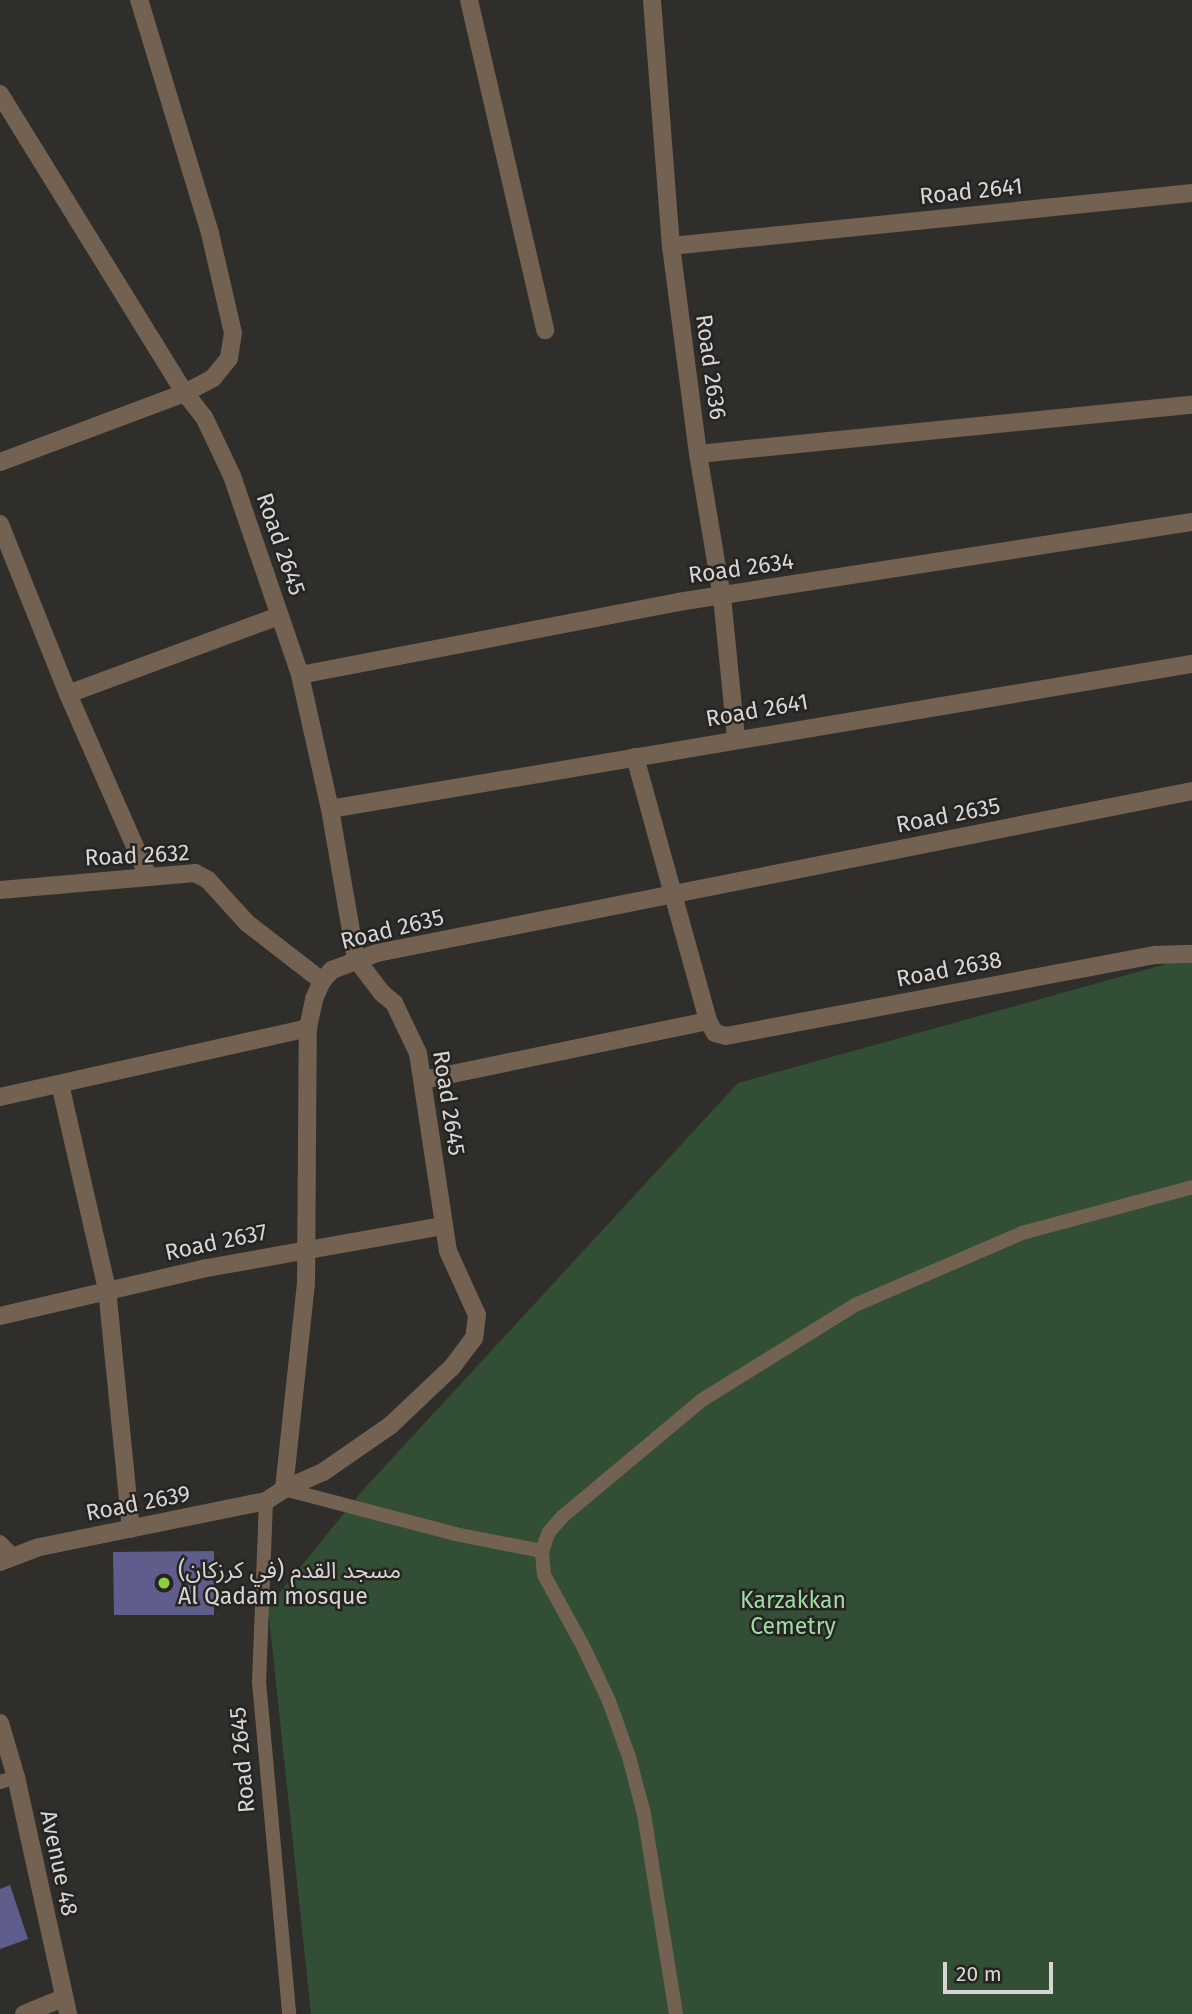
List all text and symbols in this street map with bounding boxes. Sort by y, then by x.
street label: Road 2641 [918,172,1024,210]
street label: Road 2636 [690,312,732,422]
street label: Road 2645 [251,489,311,599]
street label: Road 2634 [687,547,795,589]
street label: Road 2641 [704,687,810,733]
street label: Road 2635 [894,791,1002,839]
street label: Road 2632 [84,838,190,872]
street label: Road 2635 [337,903,447,955]
street label: Road 2638 [894,945,1004,993]
street label: Road 2645 [427,1048,471,1158]
street label: Road 2637 [162,1218,270,1266]
street label: Road 2639 [83,1479,193,1527]
place label: مسجد القدم (في كرزكان) Al Qadam mosque [178,1556,401,1610]
marker: مسجد القدم (في كرزكان) Al Qadam mosque [156,1575,172,1591]
park label: Karzakkan Cemetry [740,1586,846,1640]
street label: Road 2645 [224,1706,260,1814]
street label: Avenue 48 [34,1808,84,1918]
scale bar [947,1948,1057,1992]
text: 20 m [956,1961,1002,1987]

